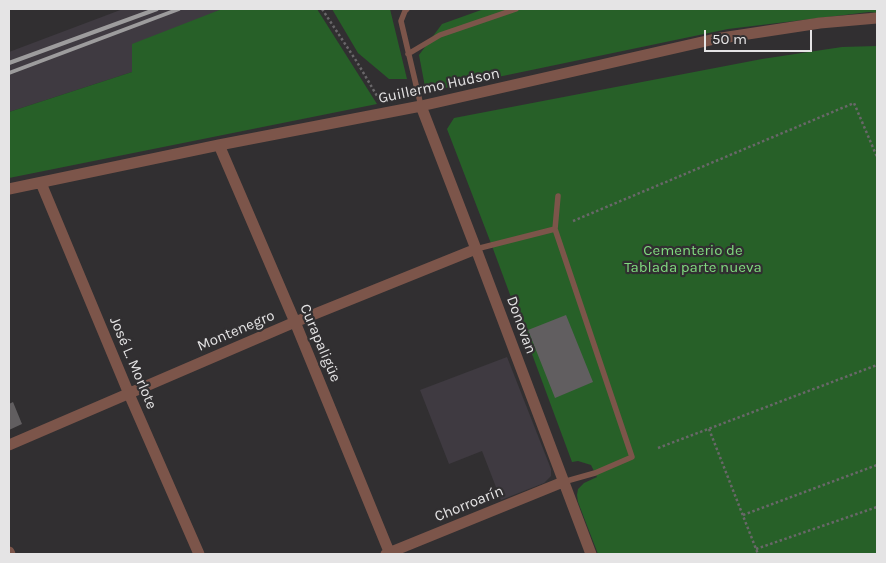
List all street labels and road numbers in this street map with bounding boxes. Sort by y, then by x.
street label: Guillermo Hudson [377,64,501,108]
street label: Donovan [502,294,540,356]
street label: Curapaligüe [296,301,344,385]
street label: Montenegro [195,307,277,355]
street label: José L. Morlote [105,314,161,412]
street label: Chorroarín [432,482,506,526]

